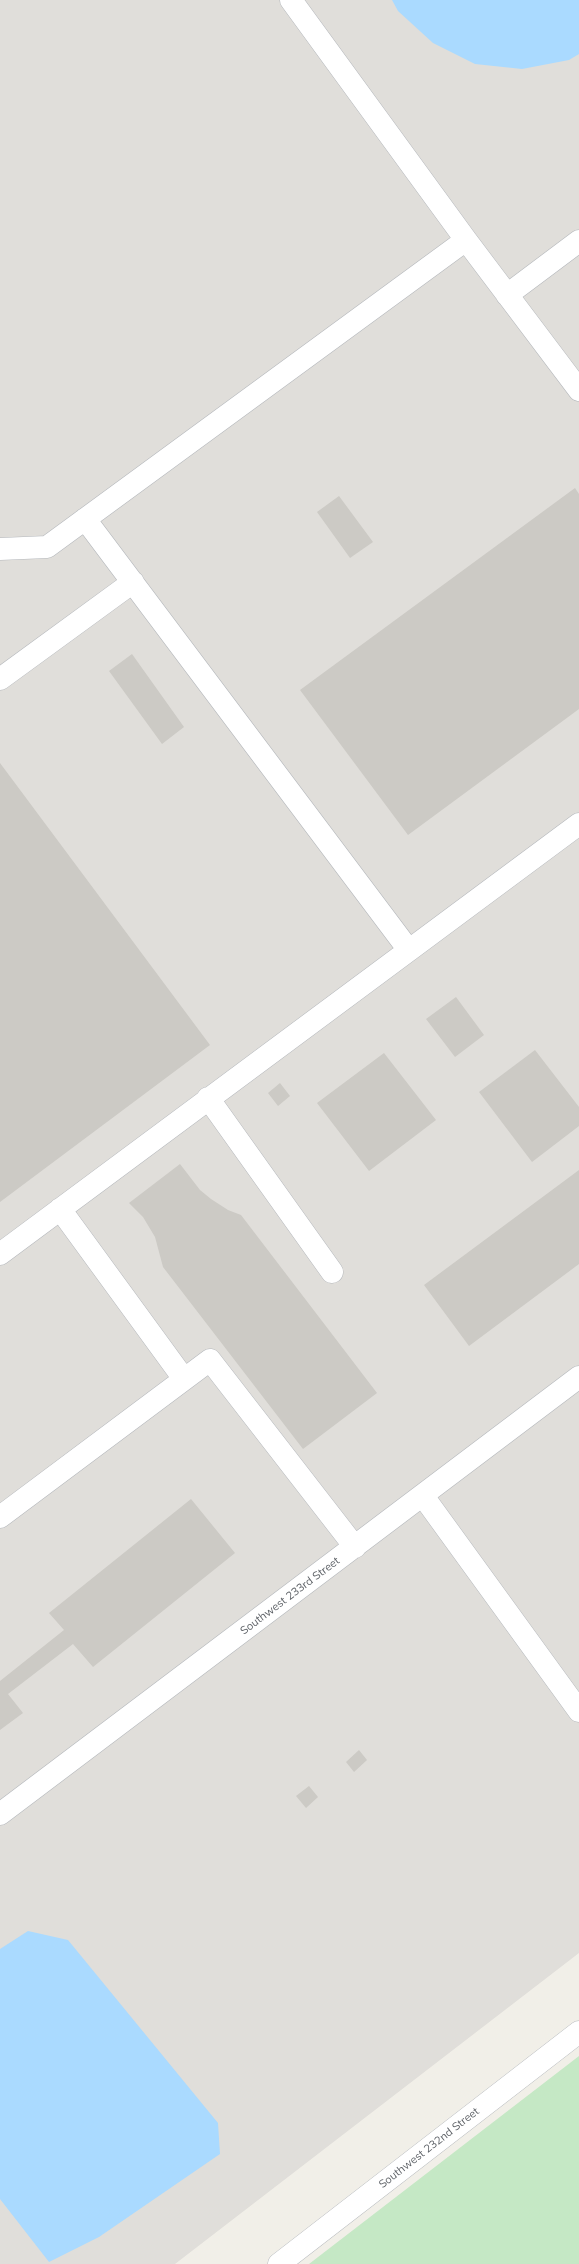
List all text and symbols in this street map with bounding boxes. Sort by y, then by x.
street label: Southwest 233rd Street [238,1554,342,1638]
street label: Southwest 232nd Street [376,2105,482,2191]

